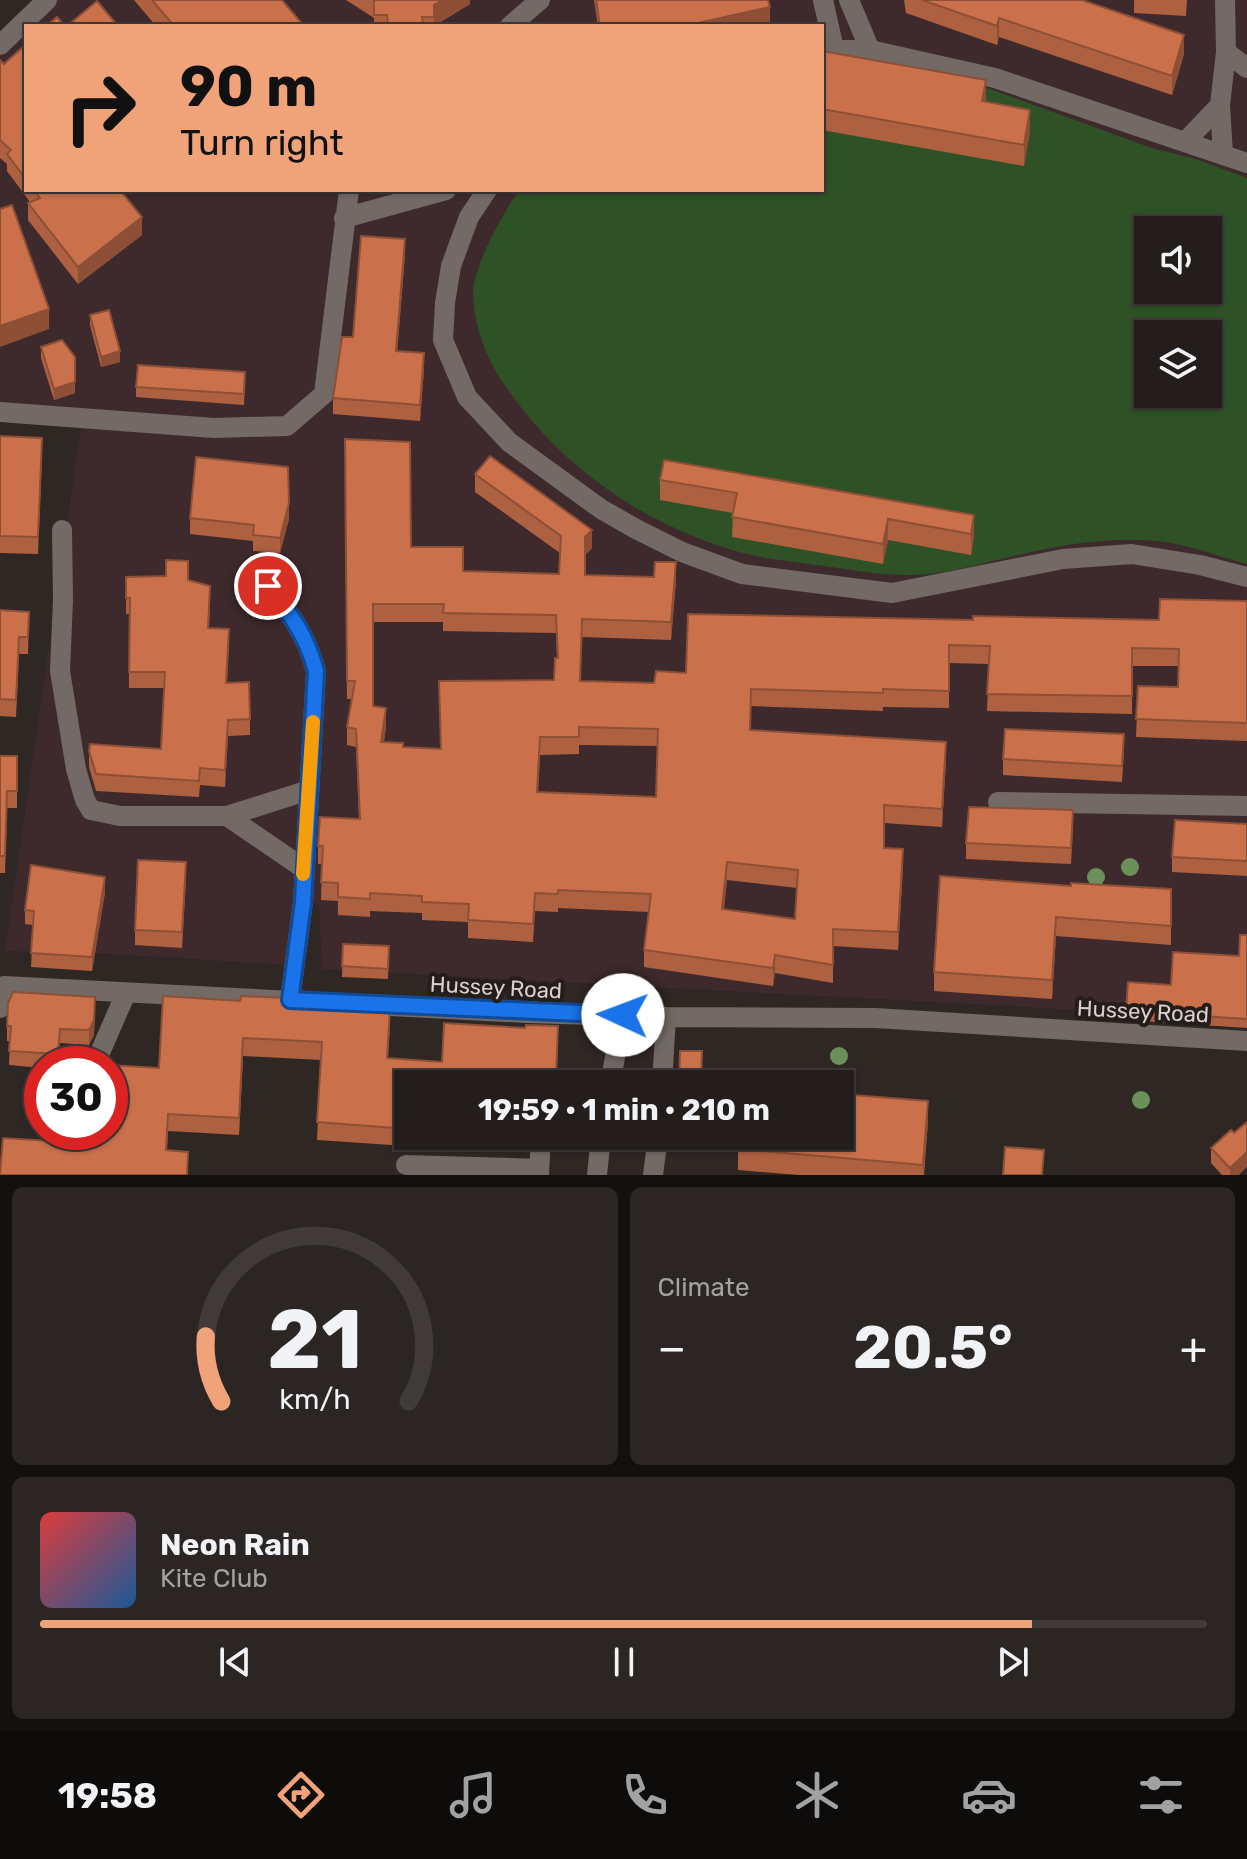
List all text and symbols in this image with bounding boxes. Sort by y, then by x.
text: 90 m [180,54,317,120]
icon: right [48,56,152,160]
text: Turn right [180,121,344,164]
map controls [1134,216,1222,408]
button: sound [1134,216,1222,304]
button: layers [1134,320,1222,408]
pin [234,552,302,620]
icon: arrive [246,564,290,608]
street label: Hussey Road [429,971,563,1004]
position arrow [581,973,665,1057]
street label: Hussey Road [1076,995,1210,1028]
speed limit sign: 30 [24,1046,128,1150]
text: 19:59 · 1 min · 210 m [478,1092,770,1128]
text: Climate [658,1272,750,1303]
text: 21 [267,1290,362,1389]
text: 20.5° [853,1312,1013,1383]
text: − [658,1322,686,1374]
text: + [1180,1322,1207,1374]
text: km/h [279,1382,350,1416]
text: Neon Rain [160,1527,310,1563]
text: Kite Club [160,1563,268,1594]
icon: previous [213,1640,257,1684]
icon: pause [602,1640,646,1684]
icon: next [991,1640,1035,1684]
icon: directions [273,1767,329,1823]
icon: music [445,1767,501,1823]
icon: phone [617,1767,673,1823]
icon: climate [789,1767,845,1823]
icon: car [961,1767,1017,1823]
icon: filters [1133,1767,1189,1823]
text: 19:58 [58,1774,157,1817]

